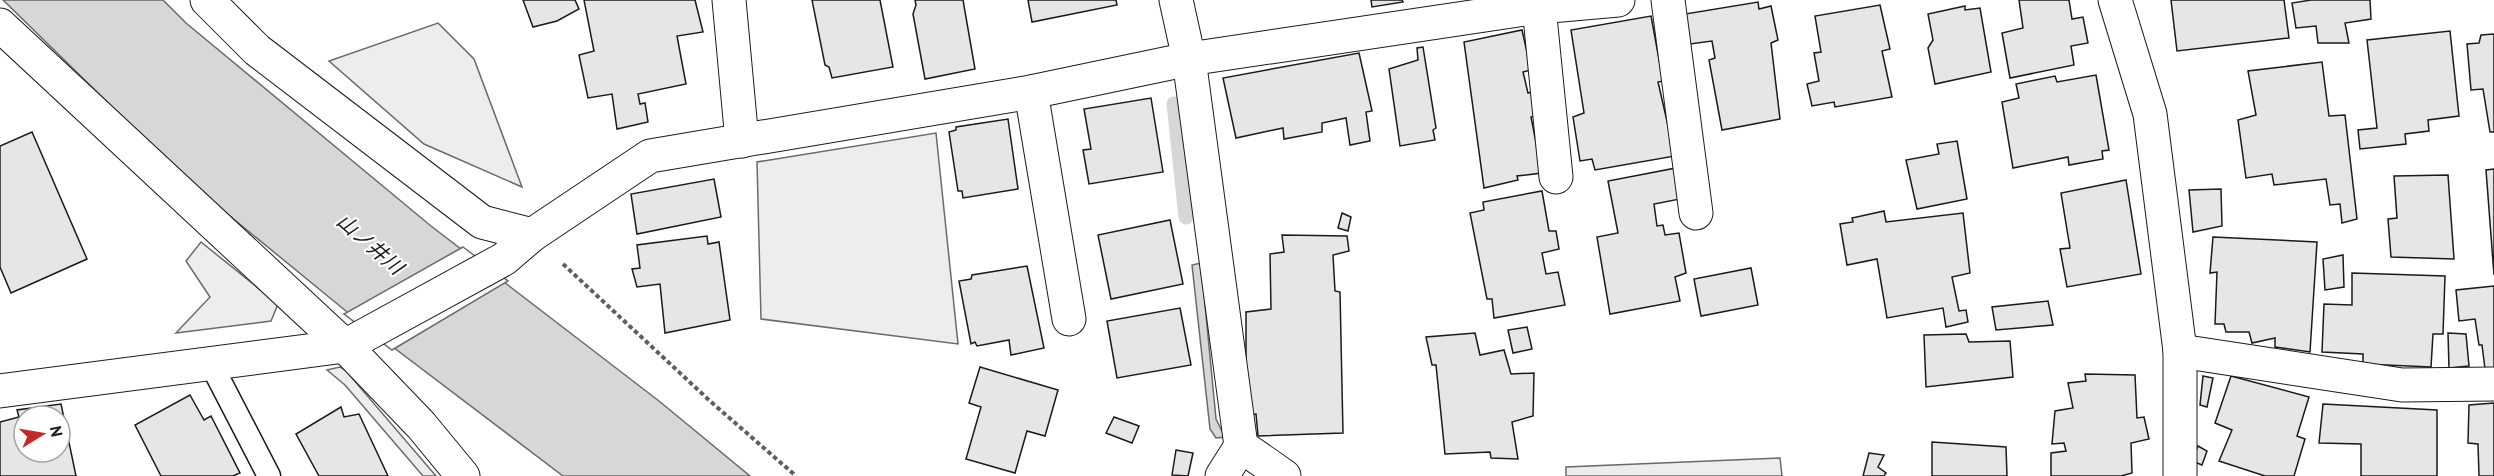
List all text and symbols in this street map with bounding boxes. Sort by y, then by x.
water label: 山ノ井川 [331,208,410,281]
north arrow [12,404,72,464]
text: N [46,424,68,438]

